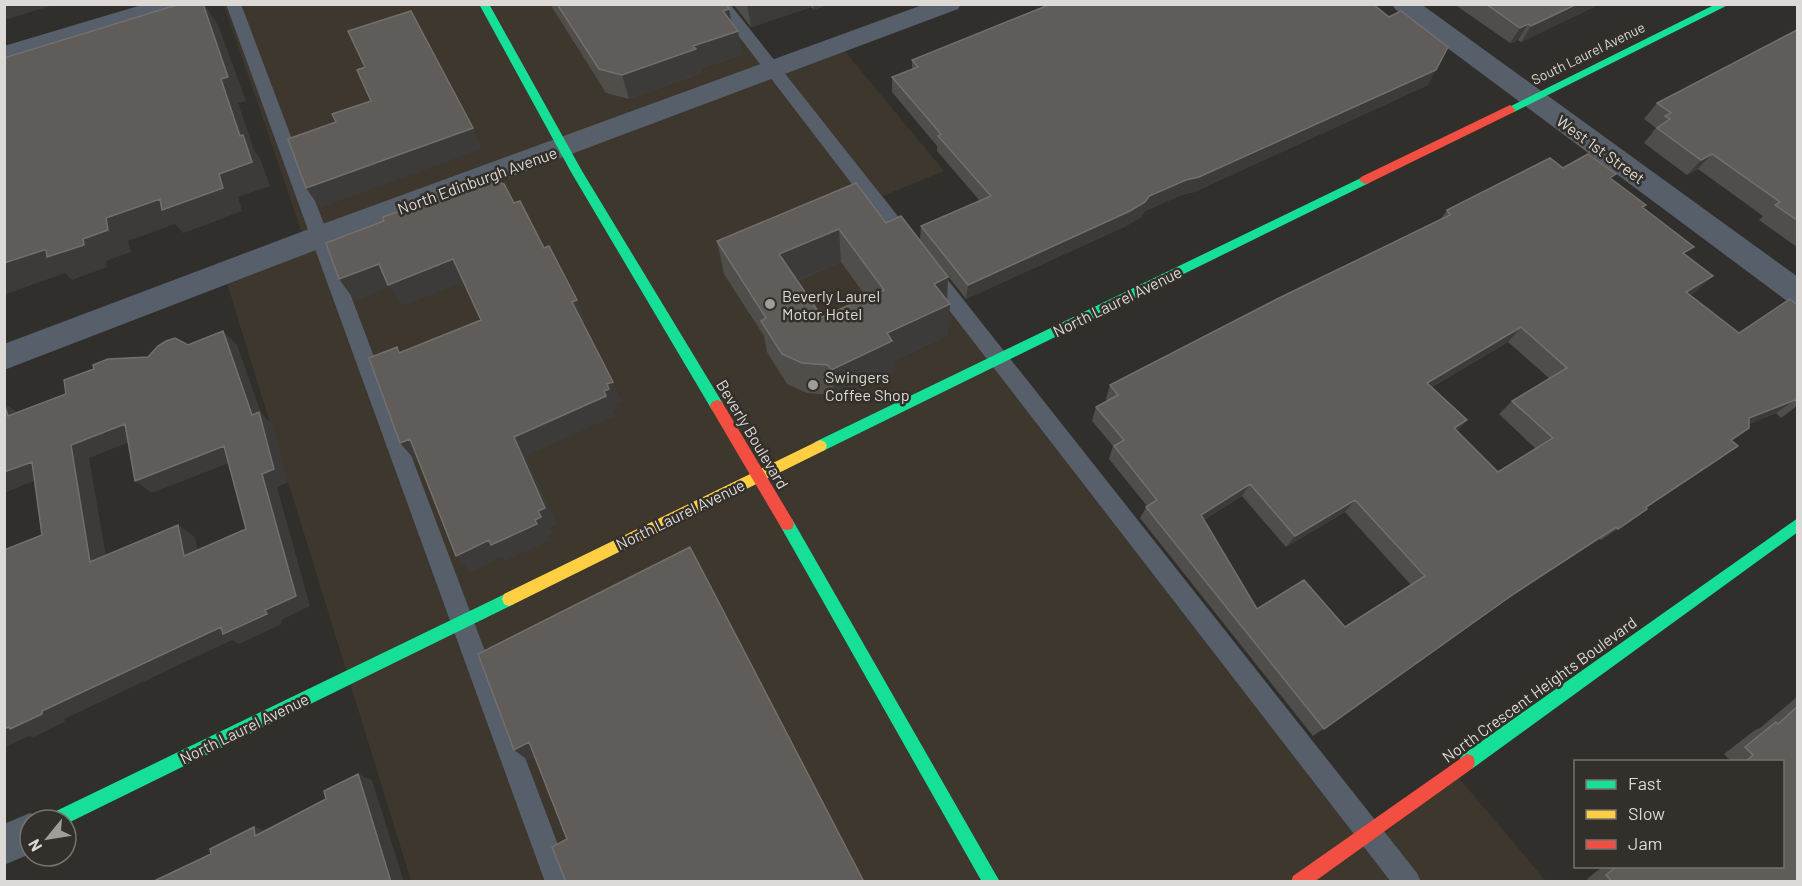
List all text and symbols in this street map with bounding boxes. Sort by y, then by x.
street label: South Laurel Avenue [1528,18,1648,88]
street label: West 1st Street [1553,111,1649,187]
street label: North Edinburgh Avenue [395,142,559,218]
street label: North Laurel Avenue [1049,262,1185,340]
place label: Beverly Laurel Motor Hotel [782,286,880,323]
marker: Beverly Laurel Motor Hotel [763,297,777,311]
place label: Swingers Coffee Shop [825,367,910,404]
street label: Beverly Boulevard [713,376,793,492]
marker: Swingers Coffee Shop [806,378,820,392]
street label: North Laurel Avenue [612,475,748,553]
street label: North Crescent Heights Boulevard [1438,612,1640,766]
street label: North Laurel Avenue [176,689,312,767]
legend [1574,760,1784,868]
text: Fast [1628,772,1662,794]
text: Slow [1628,802,1665,824]
north arrow [18,808,78,868]
text: Jam [1628,832,1662,854]
text: N [24,836,45,855]

